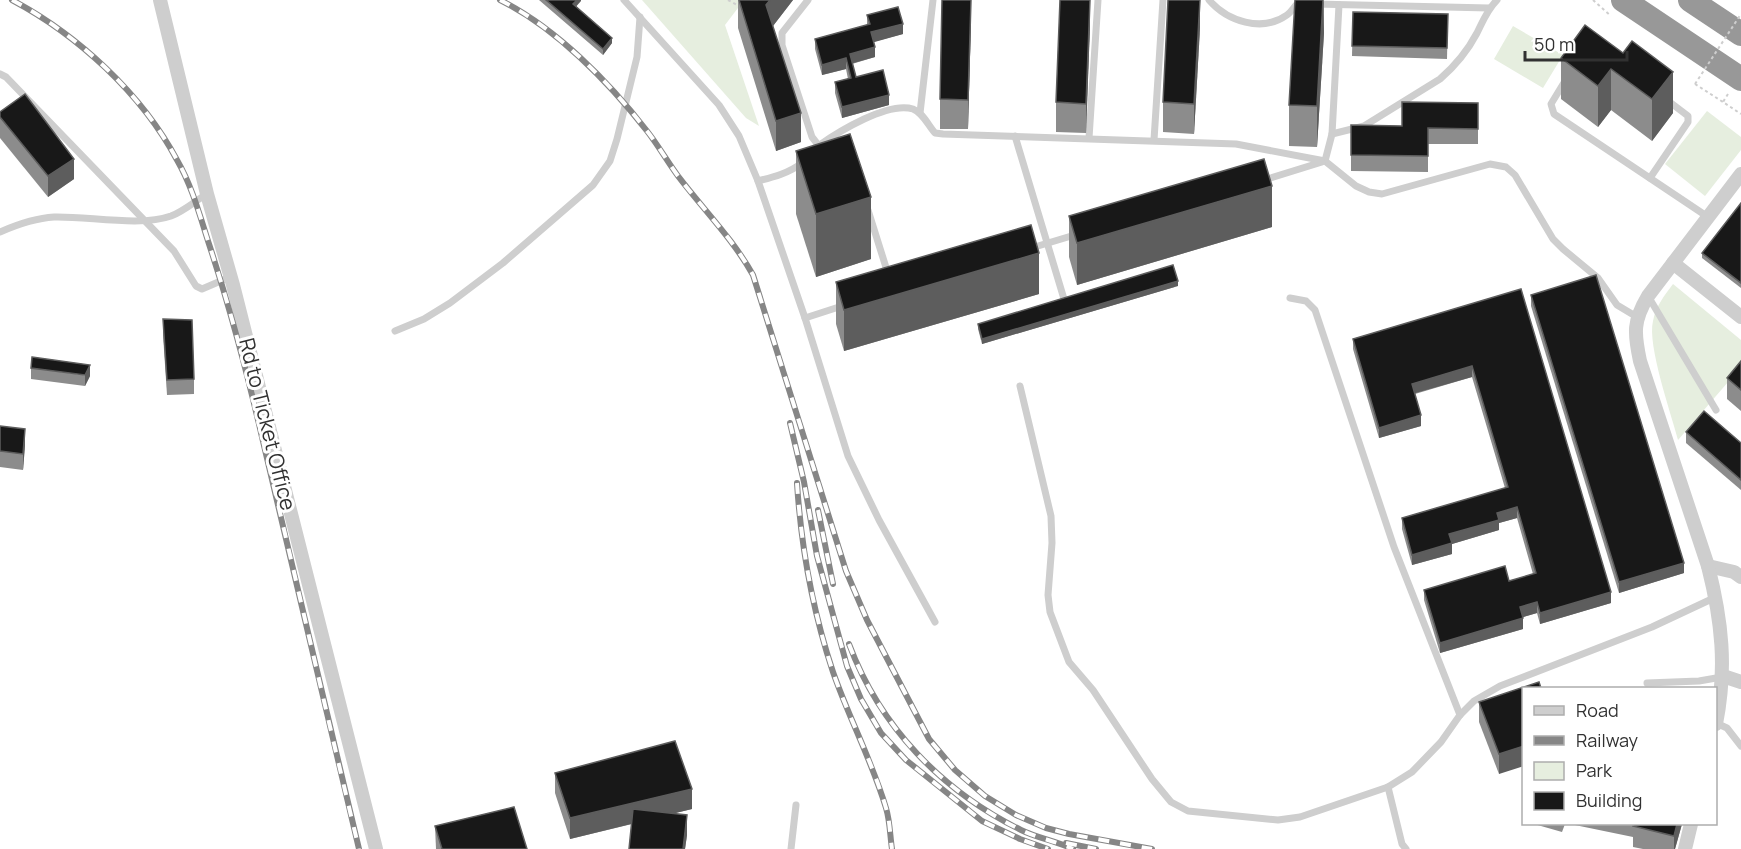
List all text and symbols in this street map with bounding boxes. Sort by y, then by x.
scale bar [1525,24,1627,62]
text: 50 m [1534,32,1574,56]
street label: Rd to Ticket Office [233,335,303,513]
legend [1522,687,1717,825]
text: Road [1576,698,1619,722]
text: Railway [1576,728,1638,752]
text: Park [1576,758,1613,782]
text: Building [1576,788,1642,812]

